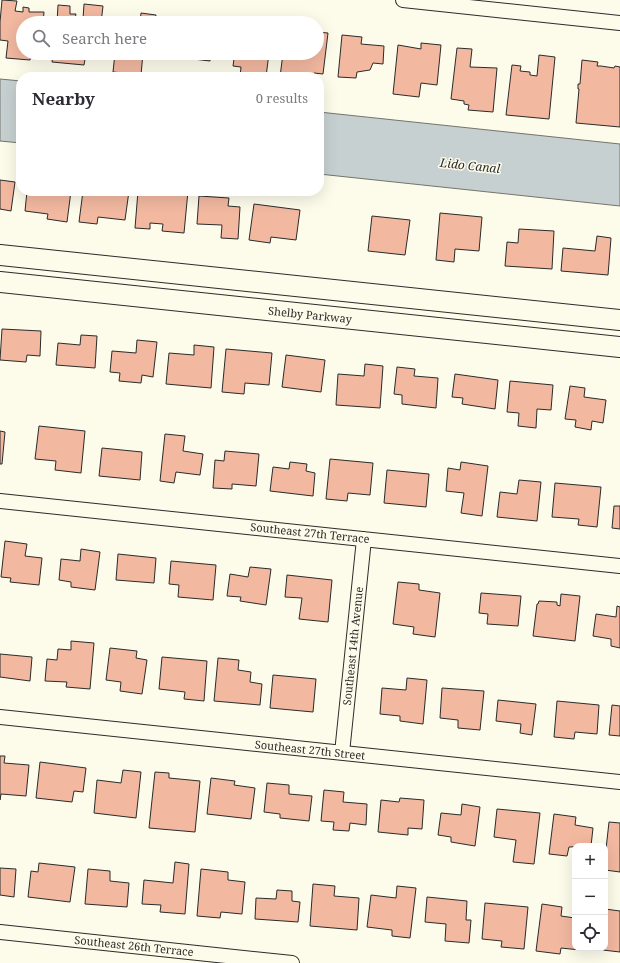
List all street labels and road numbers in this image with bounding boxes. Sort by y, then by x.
street label: Shelby Parkway [267,303,353,326]
street label: Southeast 27th Terrace [250,519,370,546]
street label: Southeast 14th Avenue [339,586,366,706]
street label: Southeast 27th Street [254,736,366,763]
street label: Southeast 26th Terrace [74,932,194,959]

